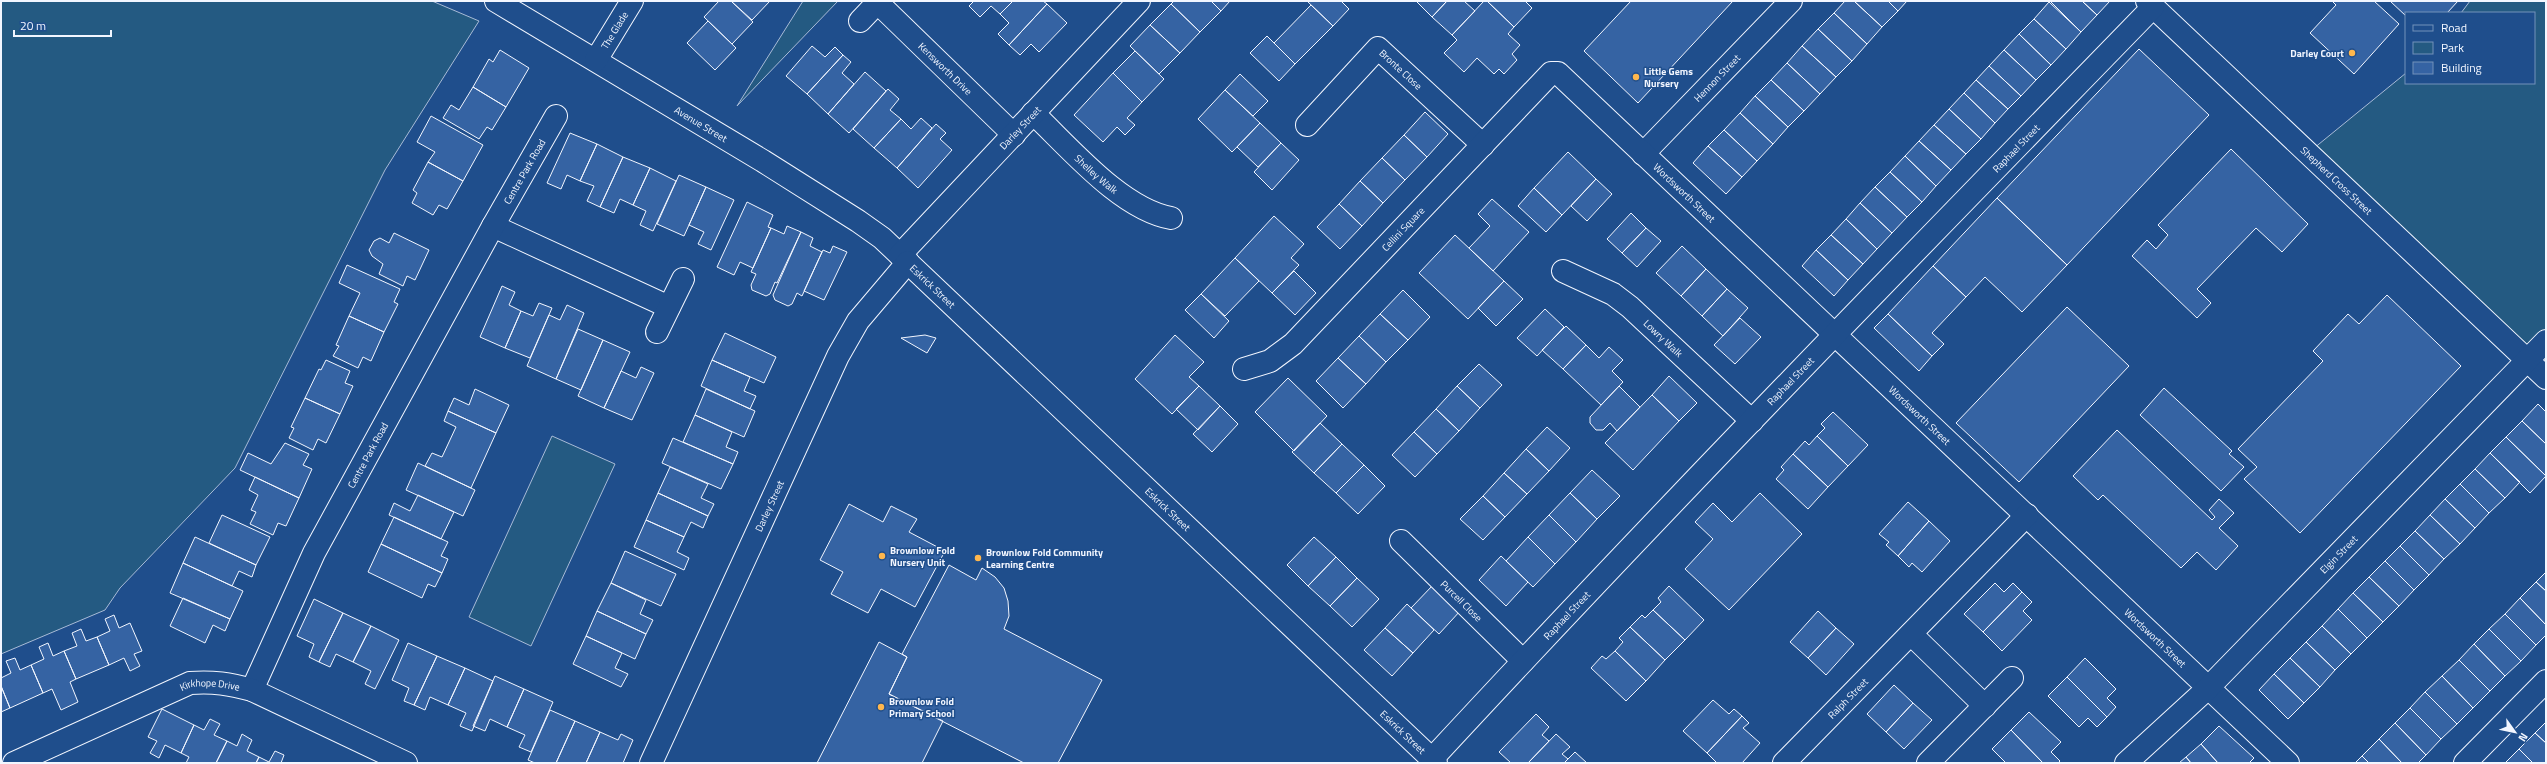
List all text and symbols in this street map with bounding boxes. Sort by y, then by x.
street label: The Glade [597,8,632,52]
scale bar [14,12,111,38]
legend [2405,12,2535,84]
text: 20 m [20,16,46,35]
text: Road [2441,18,2467,37]
text: Park [2441,38,2464,57]
street label: Kensworth Drive [915,39,976,98]
street label: Bronte Close [1376,45,1426,93]
place label: Darley Court [2290,46,2344,61]
marker: Darley Court [2347,48,2357,58]
street label: Hennon Street [1690,50,1744,105]
text: Building [2441,58,2482,77]
place label: Little Gems Nursery [1644,64,1693,91]
marker: Little Gems Nursery [1631,72,1641,82]
street label: Avenue Street [672,102,731,146]
street label: Darley Street [996,102,1045,153]
street label: Raphael Street [1989,120,2043,176]
street label: Centre Park Road [500,136,549,207]
street label: Shepherd Cross Street [2297,143,2376,218]
street label: Shelley Walk [1071,151,1121,197]
street label: Wordsworth Street [1650,159,1719,226]
street label: Cellini Square [1378,203,1428,254]
street label: Eskrick Street [907,261,959,312]
street label: Lowry Walk [1640,316,1686,360]
street label: Raphael Street [1763,353,1818,408]
street label: Wordsworth Street [1886,382,1955,449]
street label: Centre Park Road [344,419,392,491]
street label: Darley Street [751,477,788,534]
street label: Eskrick Street [1142,484,1194,535]
street label: Elgin Street [2316,531,2361,577]
place label: Brownlow Fold Nursery Unit [890,543,955,570]
place label: Brownlow Fold Community Learning Centre [986,545,1103,572]
marker: Brownlow Fold Nursery Unit [877,551,887,561]
marker: Brownlow Fold Community Learning Centre [973,553,983,563]
street label: Purcell Close [1437,576,1486,625]
street label: Raphael Street [1540,587,1594,643]
street label: Wordsworth Street [2121,605,2190,671]
street label: Ralph Street [1824,674,1872,722]
street label: Kirkhope Drive [177,675,242,694]
place label: Brownlow Fold Primary School [889,694,955,721]
marker: Brownlow Fold Primary School [876,702,886,712]
street label: Eskrick Street [1377,707,1430,758]
north arrow [2495,712,2535,752]
text: N [2515,730,2532,745]

